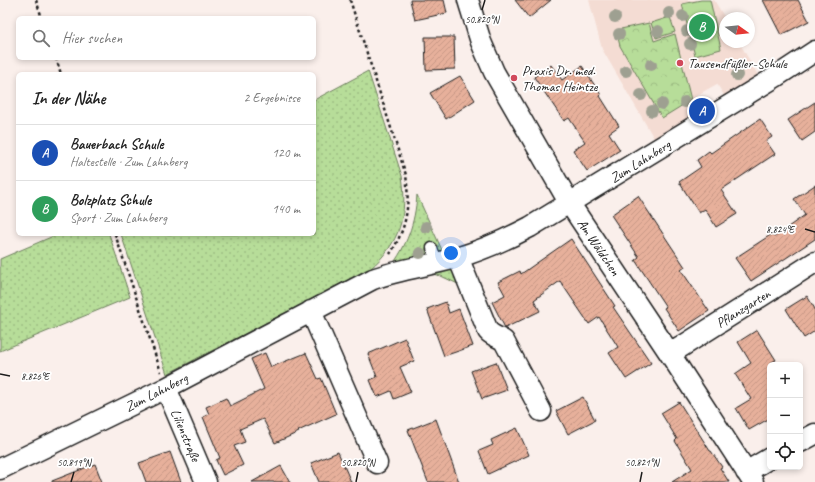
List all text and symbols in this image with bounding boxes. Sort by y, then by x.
pin: B [689,12,715,42]
north arrow [719,12,755,48]
text: 50.820°N [465,13,501,26]
search box [16,16,316,60]
icon: search [30,27,52,49]
text: Hier suchen [62,29,122,48]
place label: Tausendfüßler-Schule [688,55,788,72]
marker: Tausendfüßler-Schule [675,58,685,68]
place label: Praxis Dr. med. Thomas Heintze [522,62,599,95]
marker: Praxis Dr. med. Thomas Heintze [509,73,519,83]
text: In der Nähe [32,88,105,109]
text: 2 Ergebnisse [244,90,300,106]
pin: A [689,96,715,126]
text: Bauerbach Schule [70,135,163,154]
street label: Zum Lahnberg [607,136,675,187]
text: A [42,145,48,161]
text: 120 m [272,145,300,161]
text: Haltestelle · Zum Lahnberg [70,154,187,170]
text: Bolzplatz Schule [70,191,151,210]
text: B [42,201,48,217]
text: 140 m [272,201,300,217]
text: Sport · Zum Lahnberg [70,210,167,226]
street label: Am Wäldchen [573,216,624,280]
text: 8.824°E [766,223,796,236]
your location [441,243,461,263]
street label: Pflanzgarten [713,285,774,332]
map controls [767,362,803,470]
button: + [767,362,803,398]
street label: Zum Lahnberg [122,369,191,415]
text: 8.826°E [21,370,51,383]
button: − [767,398,803,434]
street label: Lilienstraße [167,406,205,465]
button: locate [767,434,803,470]
text: 50.819°N [57,456,93,469]
text: 50.820°N [341,456,377,469]
text: 50.821°N [625,456,661,469]

